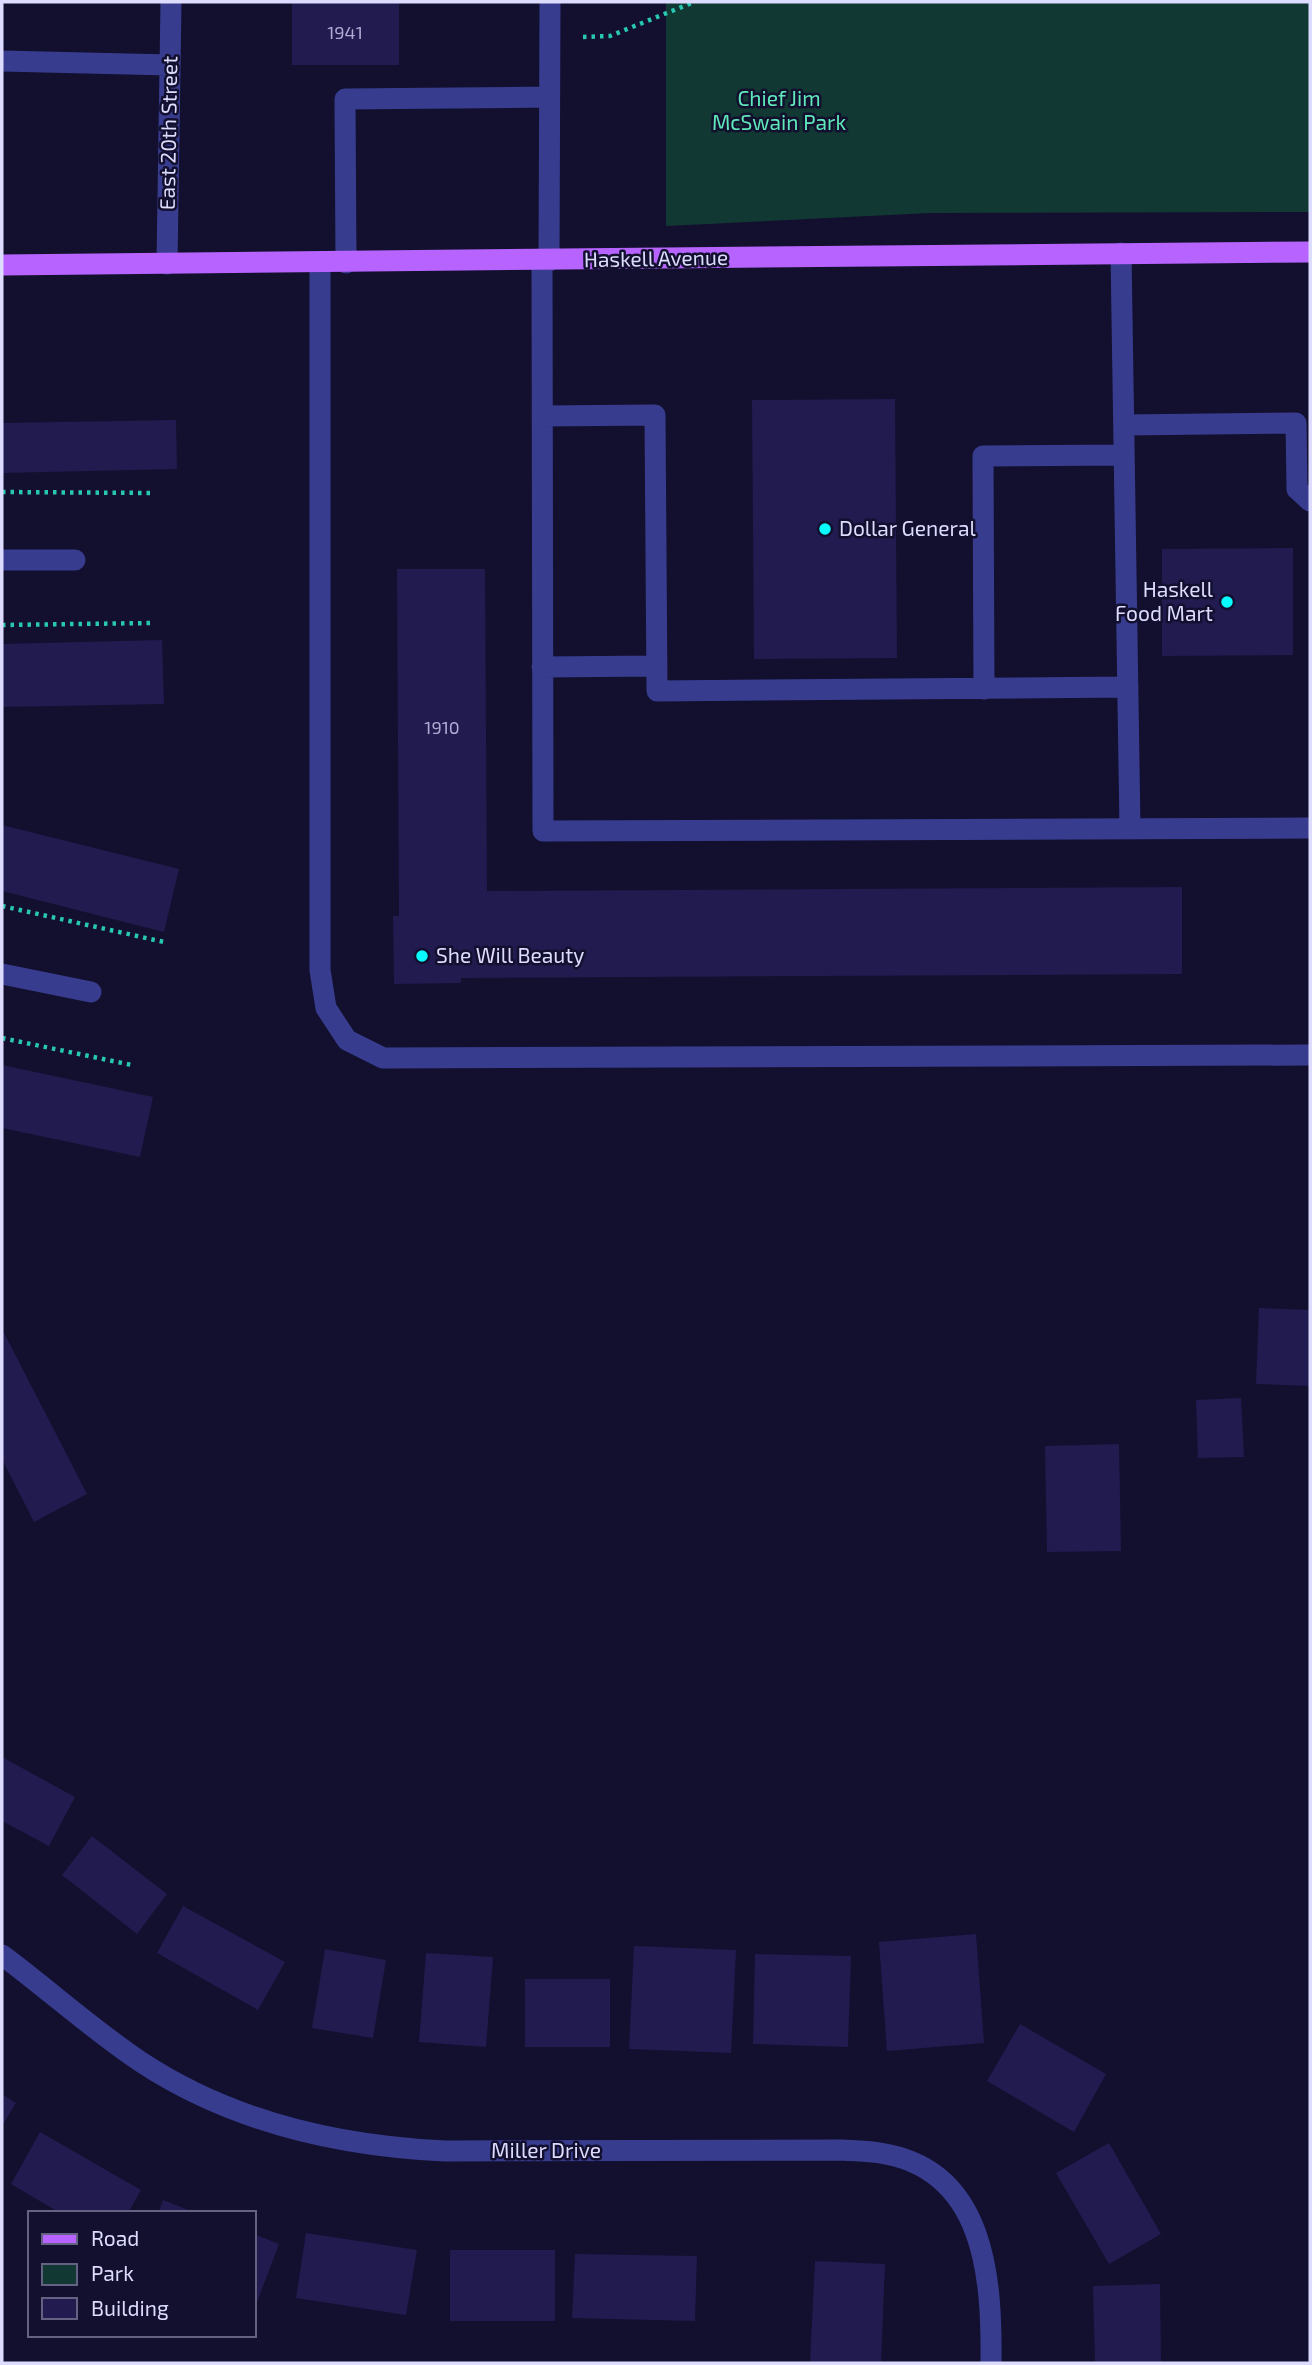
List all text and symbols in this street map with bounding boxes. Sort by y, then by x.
house number: 1941 [327,21,363,43]
street label: East 20th Street [154,56,181,210]
park label: Chief Jim McSwain Park [712,85,846,134]
street label: Haskell Avenue [584,244,728,271]
place label: Dollar General [839,515,976,540]
marker: Dollar General [817,521,833,537]
place label: Haskell Food Mart [1115,576,1214,625]
marker: Haskell Food Mart [1219,594,1235,610]
house number: 1910 [424,716,460,738]
place label: She Will Beauty [436,942,584,967]
marker: She Will Beauty [414,948,430,964]
street label: Miller Drive [491,2137,601,2162]
legend [28,2211,256,2337]
text: Road [91,2225,139,2250]
text: Park [91,2260,134,2285]
text: Building [91,2295,169,2320]

